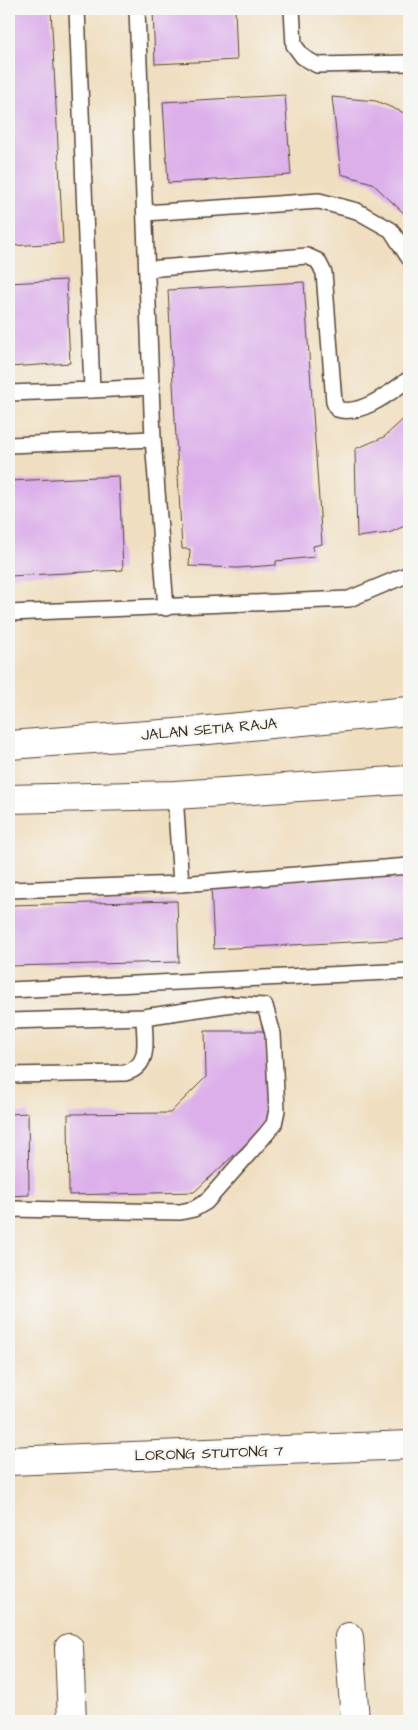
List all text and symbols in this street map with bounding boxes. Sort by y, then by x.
street label: JALAN SETIA RAJA [140,713,278,746]
street label: LORONG STUTONG 7 [134,1440,284,1467]

